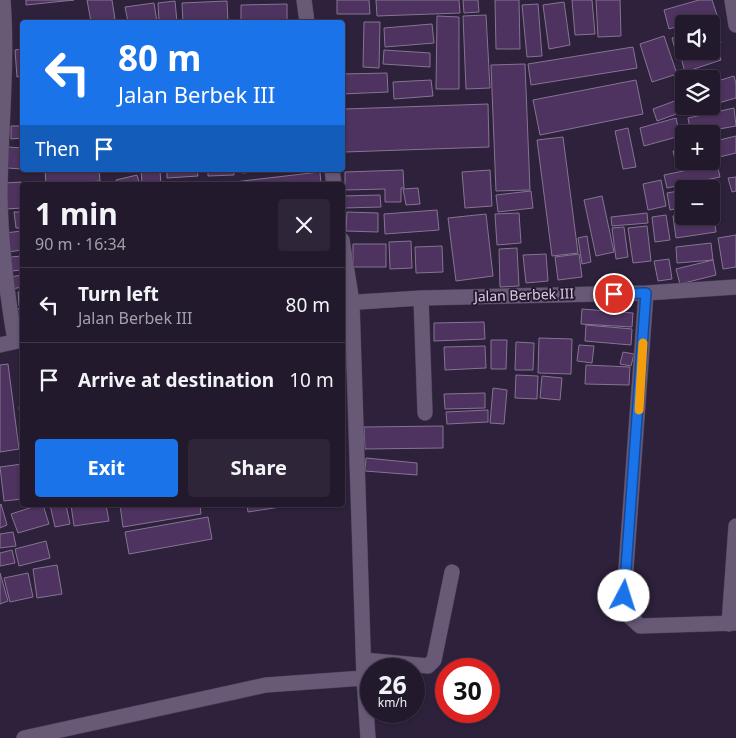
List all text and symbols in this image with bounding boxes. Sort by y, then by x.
map controls [675,15,720,225]
button: sound [675,15,720,60]
text: 80 m [118,34,201,81]
icon: left [35,40,100,105]
button: layers [675,70,720,115]
text: Jalan Berbek III [118,79,275,109]
button: + [675,125,720,170]
icon: arrive [90,135,118,163]
text: Then [35,136,80,162]
button: − [675,180,720,225]
text: 1 min [35,193,118,234]
button: close [278,199,330,251]
text: 90 m · 16:34 [35,233,126,255]
pin [593,273,635,315]
icon: arrive [600,280,628,308]
text: Turn left [78,281,159,307]
street label: Jalan Berbek III [472,283,575,306]
icon: left [35,291,63,319]
text: 80 m [286,292,330,318]
text: Jalan Berbek III [78,307,192,329]
icon: arrive [35,366,63,394]
text: Arrive at destination [78,367,274,393]
text: 10 m [289,367,334,393]
button: Exit [35,439,178,497]
button: Share [188,439,330,497]
position arrow [597,569,649,621]
speed limit sign: 30 [435,658,500,723]
text: 26 [378,667,407,701]
text: km/h [378,694,407,711]

